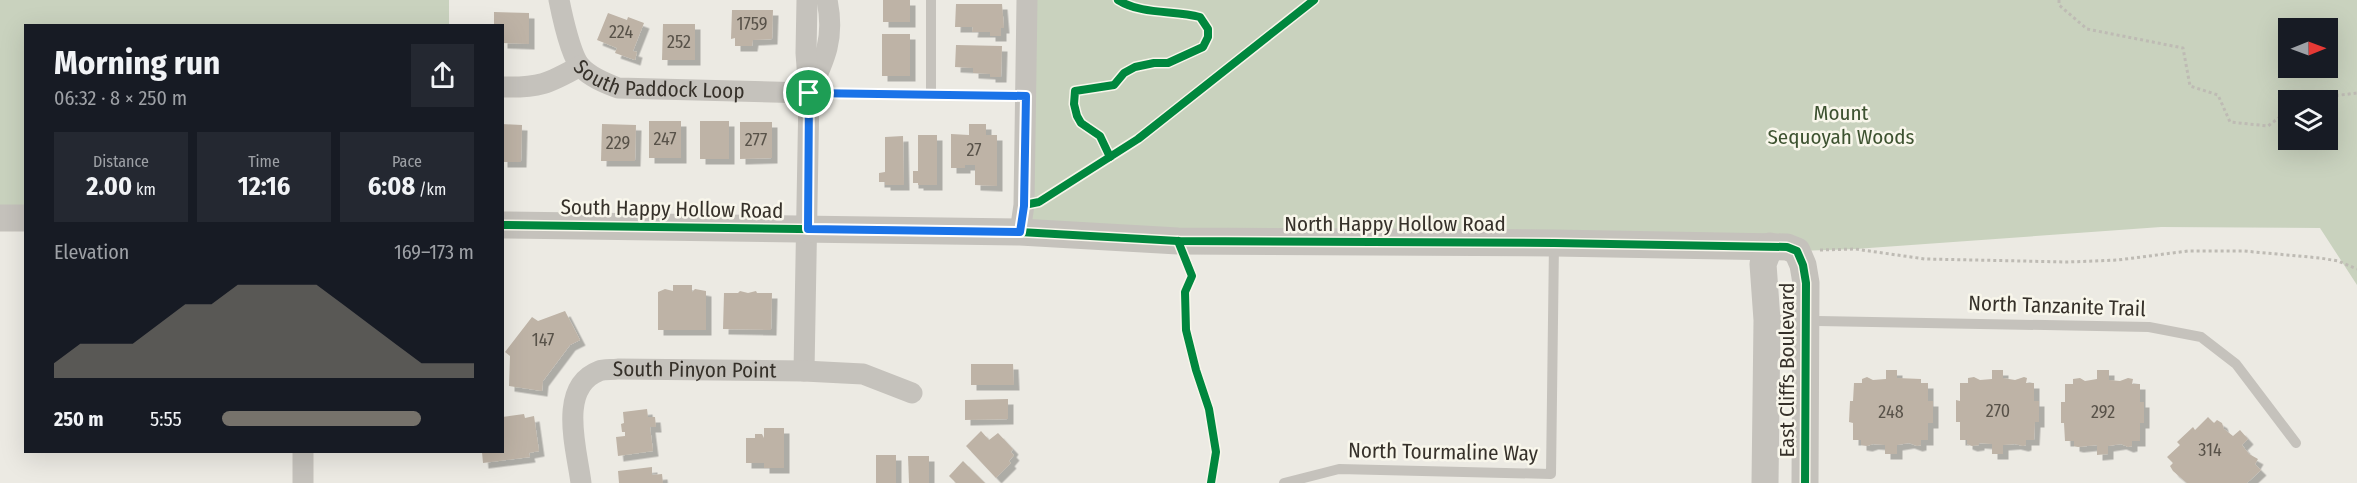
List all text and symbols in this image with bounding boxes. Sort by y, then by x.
house number: 1759 [737,13,767,35]
north arrow [2278,18,2338,78]
map controls [2278,18,2338,150]
house number: 224 [609,21,633,43]
house number: 252 [667,31,691,53]
text: Morning run [54,43,220,83]
button: share [411,44,474,107]
street label: South Paddock Loop [568,54,745,104]
pin [783,67,834,118]
icon: arrive [792,76,825,109]
text: 06:32 · 8 × 250 m [54,86,187,110]
button: layers [2278,90,2338,150]
park label: Mount Sequoyah Woods [1767,100,1915,150]
house number: 247 [653,128,677,150]
house number: 277 [745,129,767,151]
house number: 229 [606,132,630,154]
house number: 27 [966,139,982,161]
text: Distance [93,152,149,171]
text: Time [248,152,280,171]
text: Pace [392,152,422,171]
text: 2.00 [86,171,132,202]
text: 12:16 [238,171,290,202]
text: 6:08 [368,171,415,202]
text: km [132,180,156,199]
text: /km [415,180,446,199]
street label: South Happy Hollow Road [560,194,784,224]
street label: North Happy Hollow Road [1284,211,1506,237]
text: Elevation [54,240,129,264]
text: 169–173 m [394,240,474,264]
street label: East Cliffs Boulevard [1774,282,1800,458]
street label: North Tanzanite Trail [1968,290,2147,322]
house number: 147 [532,329,554,351]
street label: South Pinyon Point [613,356,777,384]
house number: 270 [1986,400,2010,422]
house number: 248 [1878,401,1904,423]
house number: 292 [2091,401,2115,423]
text: 250 m [54,407,103,431]
text: 5:55 [150,407,182,431]
street label: North Tourmaline Way [1348,437,1539,467]
house number: 314 [2198,439,2222,461]

